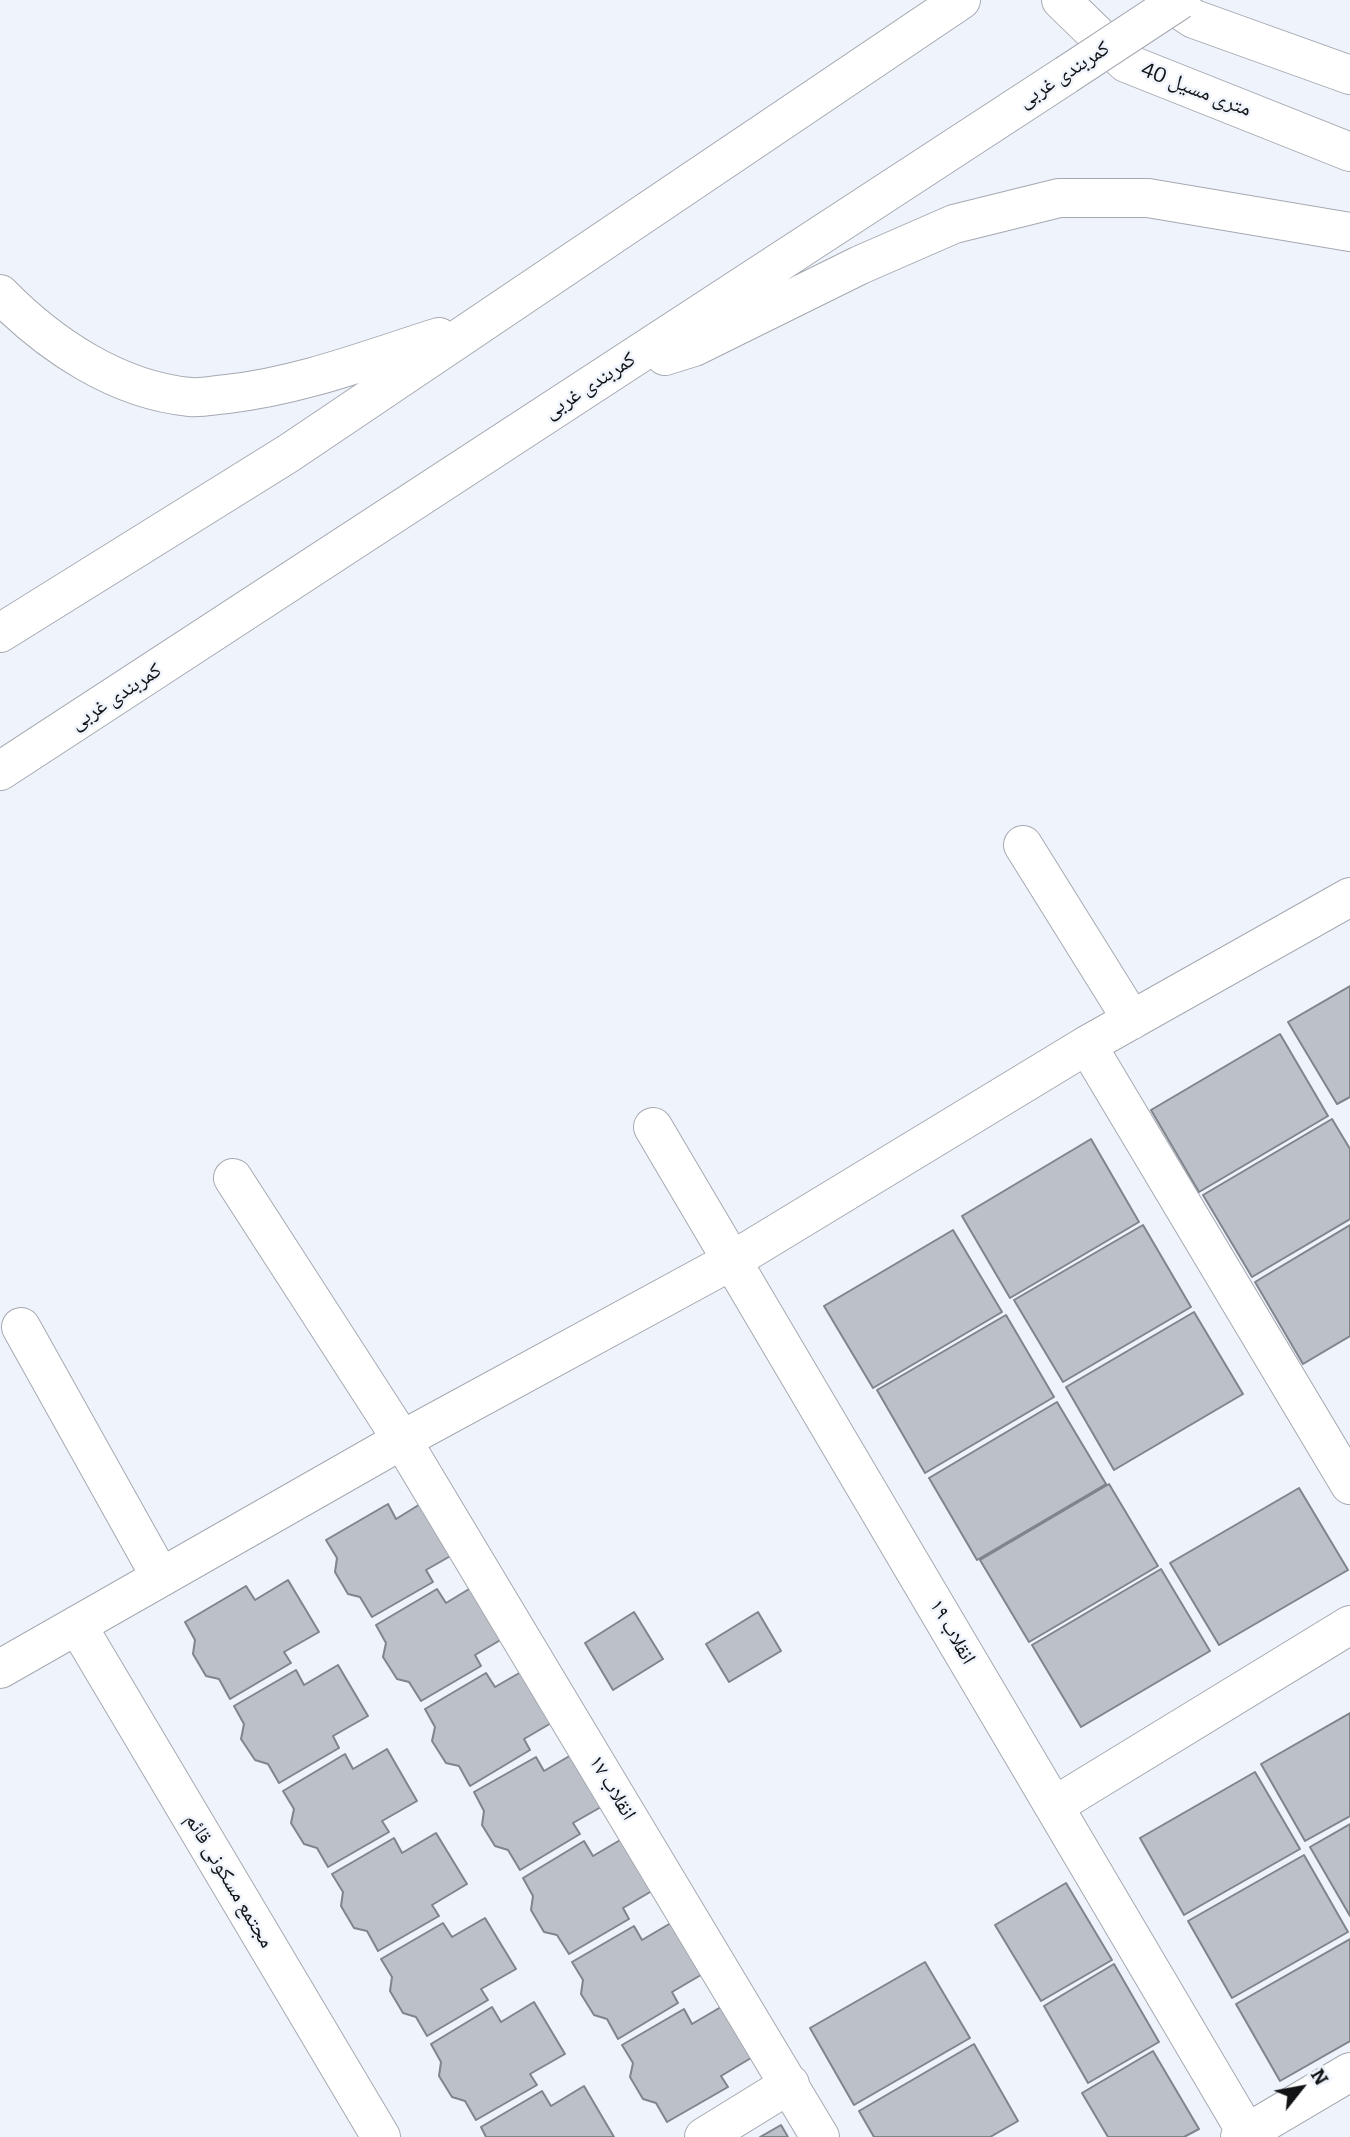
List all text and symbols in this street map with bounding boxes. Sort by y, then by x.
street label: کمربندی غربی [1013,36,1115,114]
street label: 40 متری مسیل [1137,57,1255,123]
street label: کمربندی غربی [539,347,641,425]
street label: کمربندی غربی [65,658,167,736]
street label: انقلاب ۱۹ [923,1595,981,1669]
street label: انقلاب ۱۷ [583,1751,641,1825]
street label: مجتمع مسکونی قائم [179,1809,279,1953]
north arrow [1266,2053,1336,2123]
text: N [1306,2065,1333,2089]

